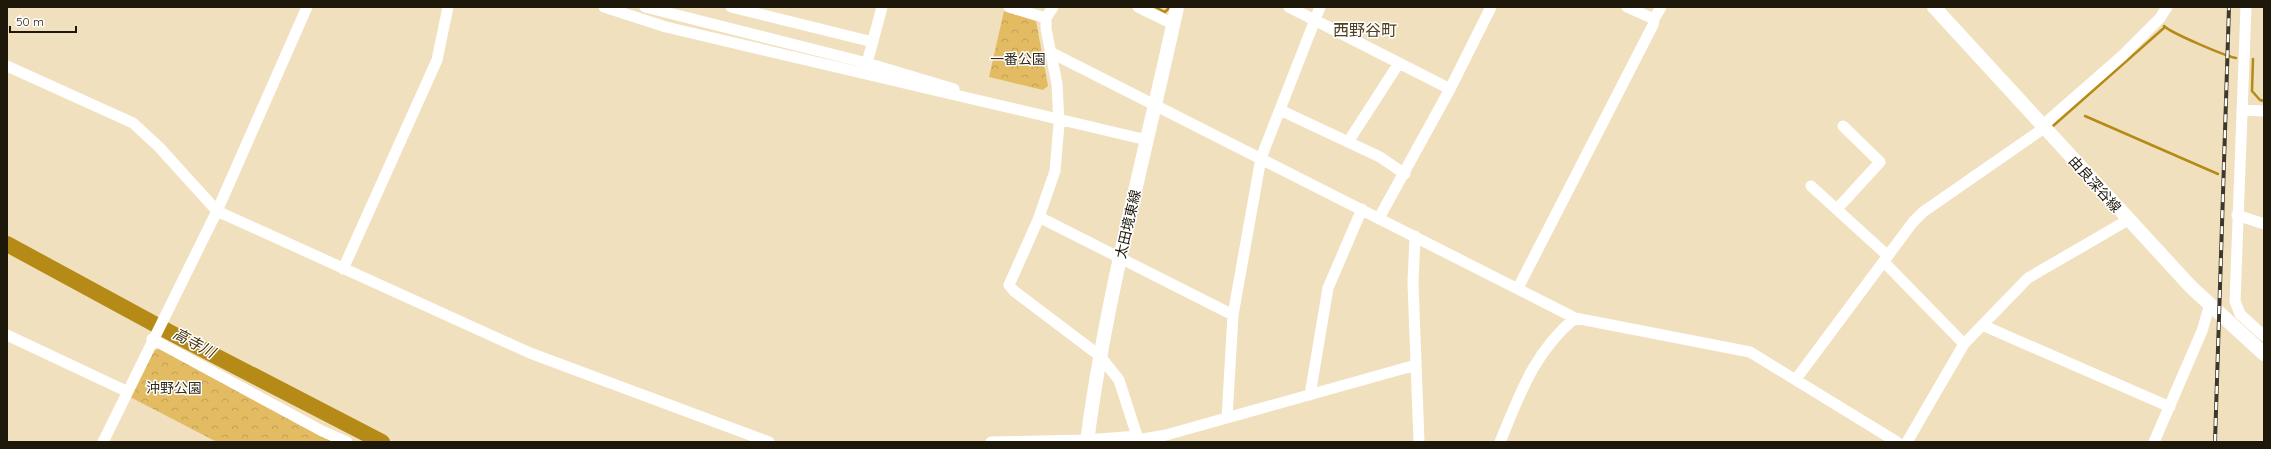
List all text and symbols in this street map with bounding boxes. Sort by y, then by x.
scale bar [10,8,76,34]
text: 50 m [16,14,44,29]
district label: 西野谷町 [1333,20,1397,40]
park label: 一番公園 [990,50,1046,68]
street label: 由良深谷線 [2065,152,2125,216]
street label: 太田境東線 [1111,188,1145,260]
water label: 高寺川 [170,324,220,362]
park label: 沖野公園 [146,379,202,397]

